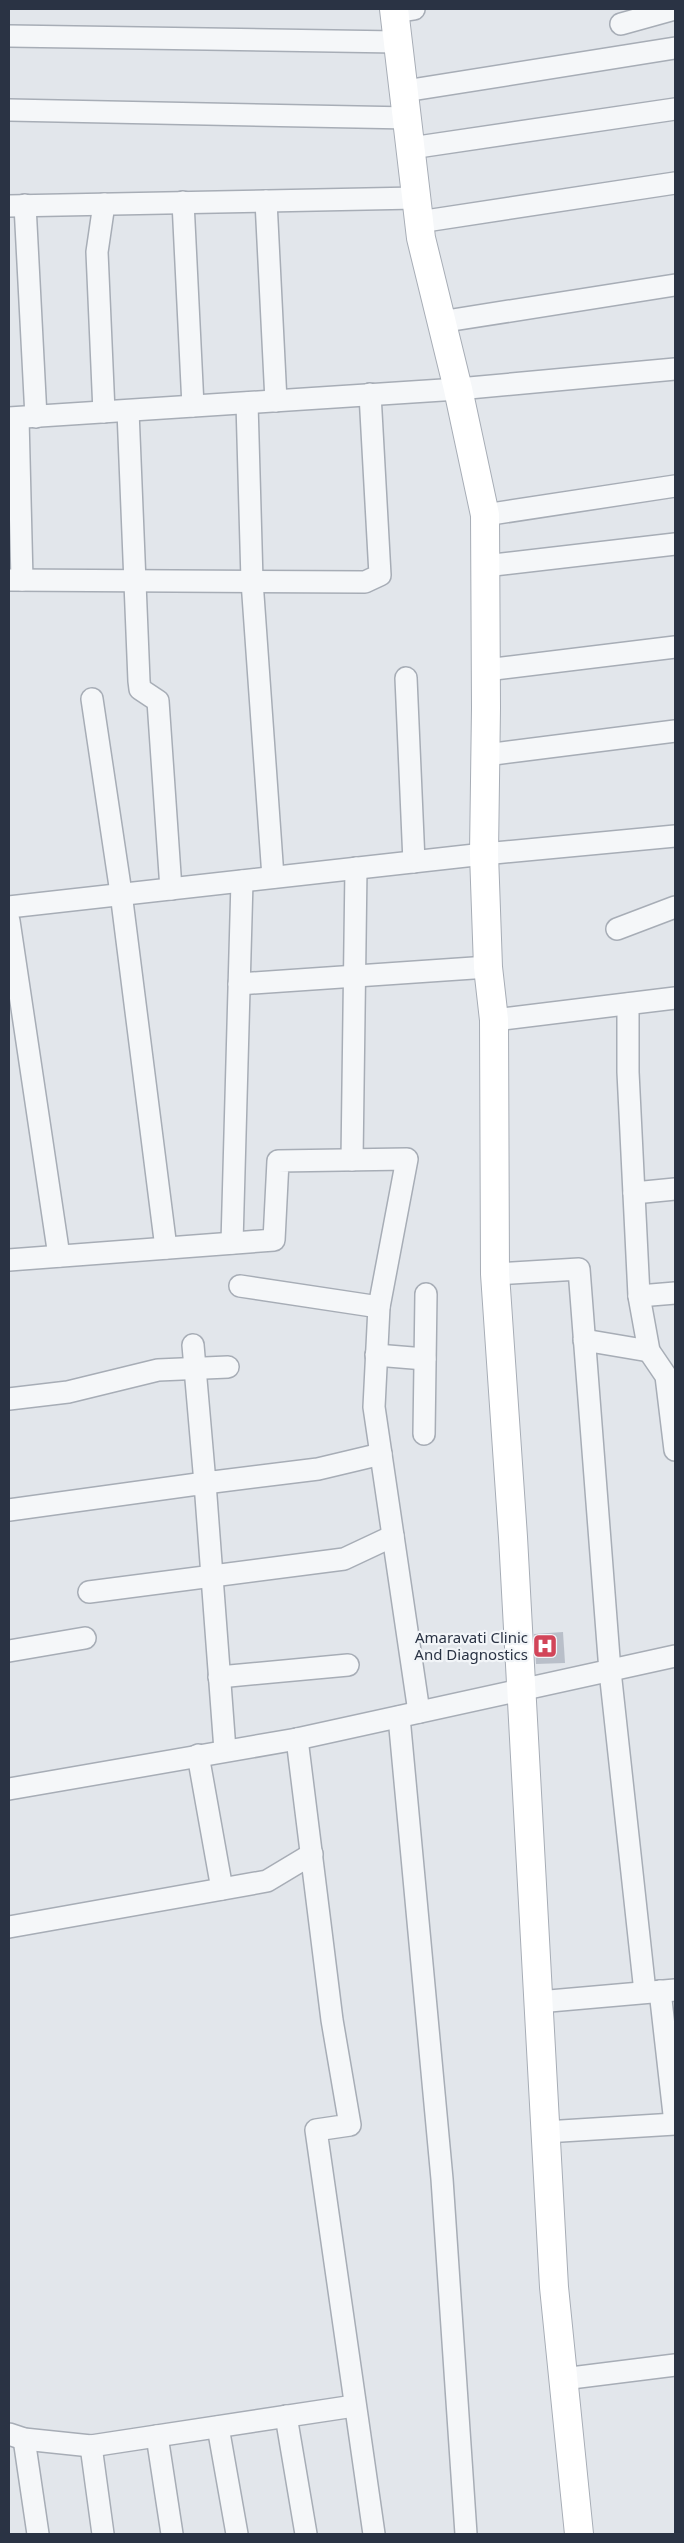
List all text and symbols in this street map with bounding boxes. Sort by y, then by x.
place label: Amaravati Clinic And Diagnostics [414,1627,528,1664]
hospital icon: Amaravati Clinic And Diagnostics [532,1633,558,1659]

